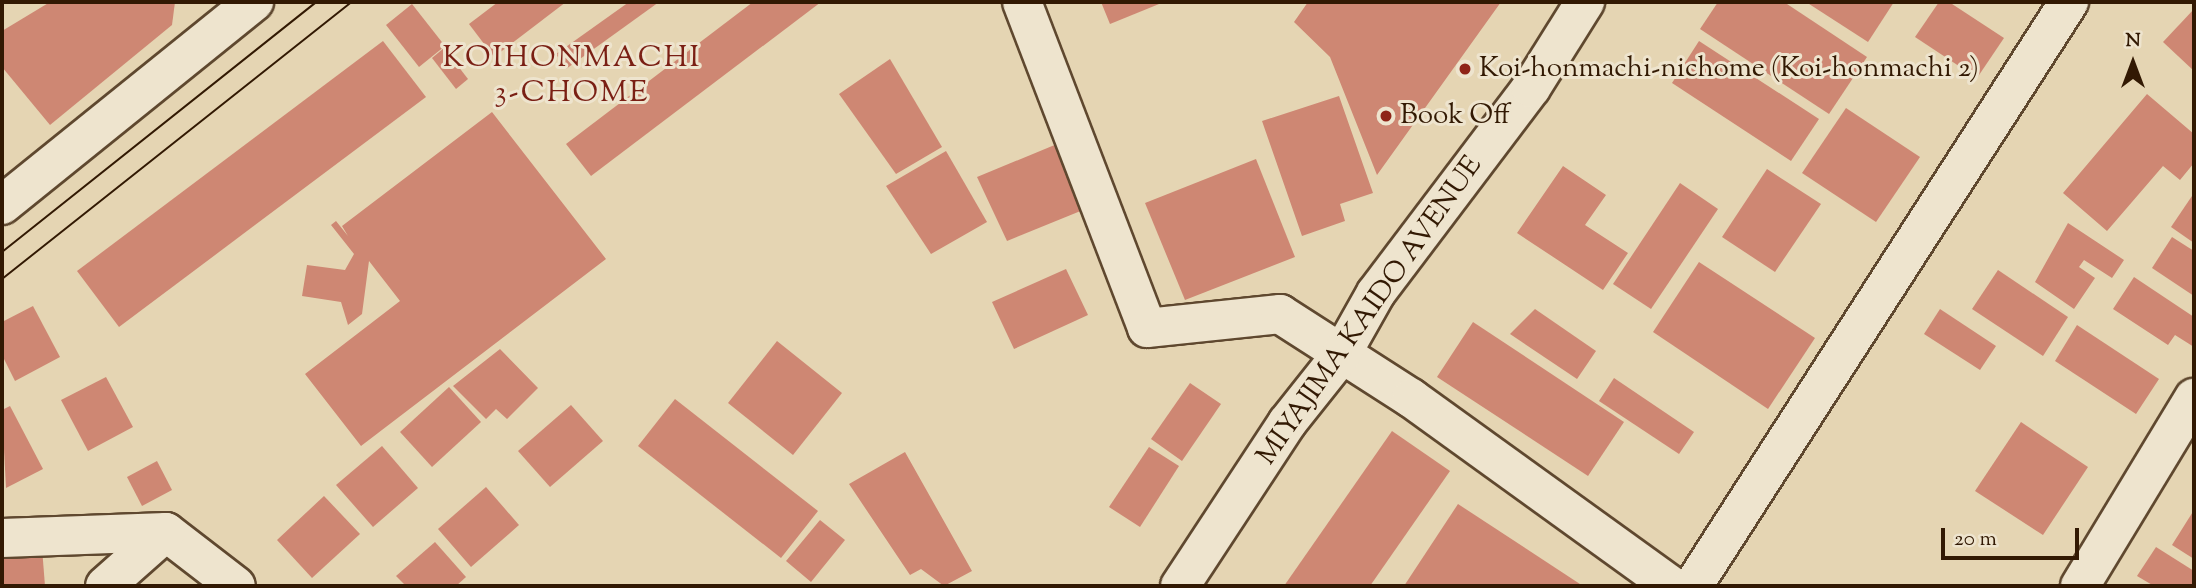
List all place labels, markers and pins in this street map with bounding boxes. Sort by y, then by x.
place label: Koi-honmachi-nichome (Koi-honmachi 2) [1479,52,1979,86]
marker: Koi-honmachi-nichome (Koi-honmachi 2) [1457,61,1473,77]
place label: Book Off [1400,99,1510,133]
marker: Book Off [1378,108,1394,124]

